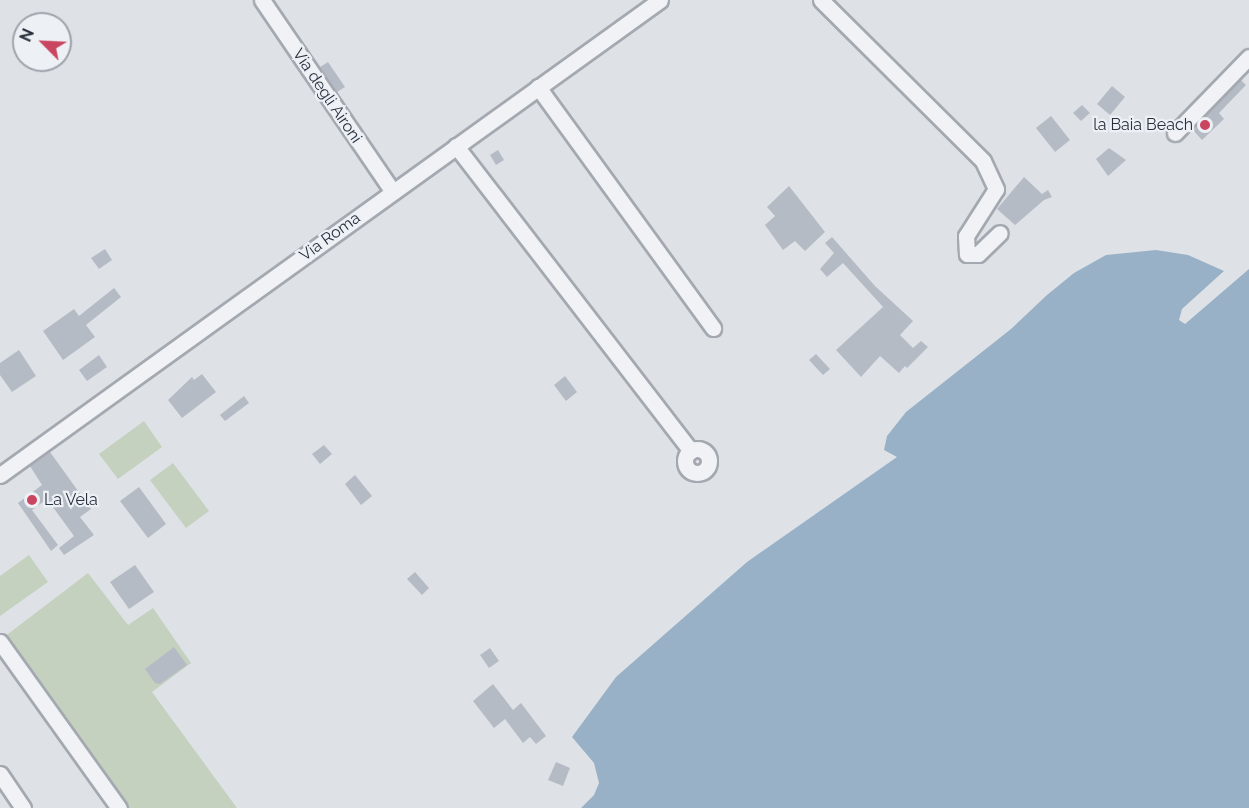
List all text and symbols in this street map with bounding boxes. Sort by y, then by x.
north arrow [12,12,72,72]
text: N [16,26,38,45]
street label: Via degli Aironi [288,45,366,147]
place label: la Baia Beach [1093,115,1193,135]
marker: la Baia Beach [1198,118,1212,132]
street label: Via Roma [296,209,364,265]
place label: La Vela [44,490,98,510]
marker: La Vela [25,493,39,507]

